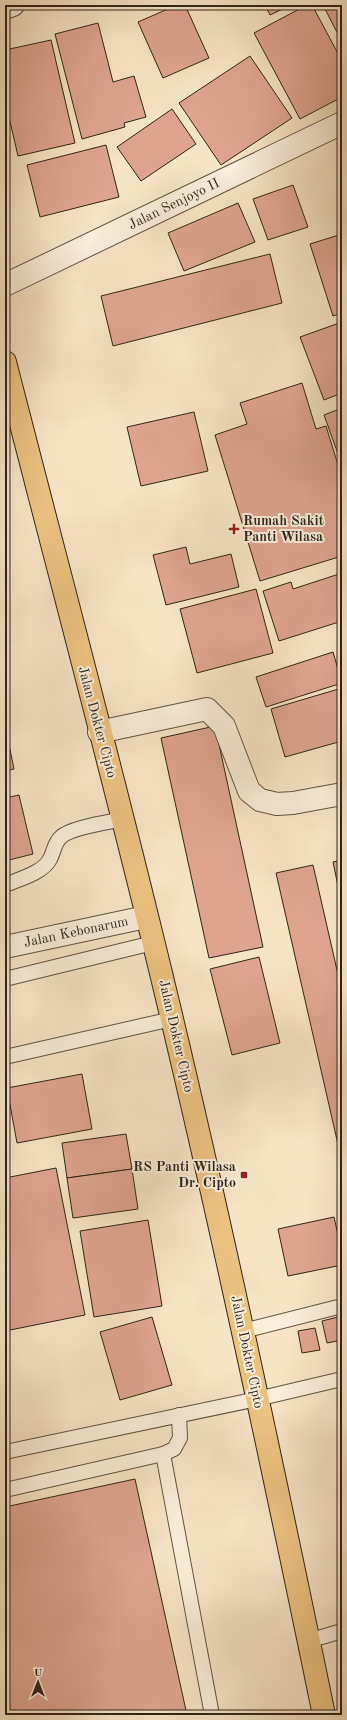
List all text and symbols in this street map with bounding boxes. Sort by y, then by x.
street label: Jalan Senjoyo II [126,176,222,232]
place label: Rumah Sakit Panti Wilasa [243,514,324,544]
marker: Rumah Sakit Panti Wilasa [228,523,240,535]
street label: Jalan Dokter Cipto [75,665,119,779]
street label: Jalan Kebonarum [22,914,130,950]
street label: Jalan Dokter Cipto [156,978,196,1094]
place label: RS Panti Wilasa Dr. Cipto [133,1160,236,1190]
marker: RS Panti Wilasa Dr. Cipto [239,1170,249,1180]
street label: Jalan Dokter Cipto [228,1294,266,1410]
north arrow [18,1662,58,1702]
text: U [34,1668,43,1679]

